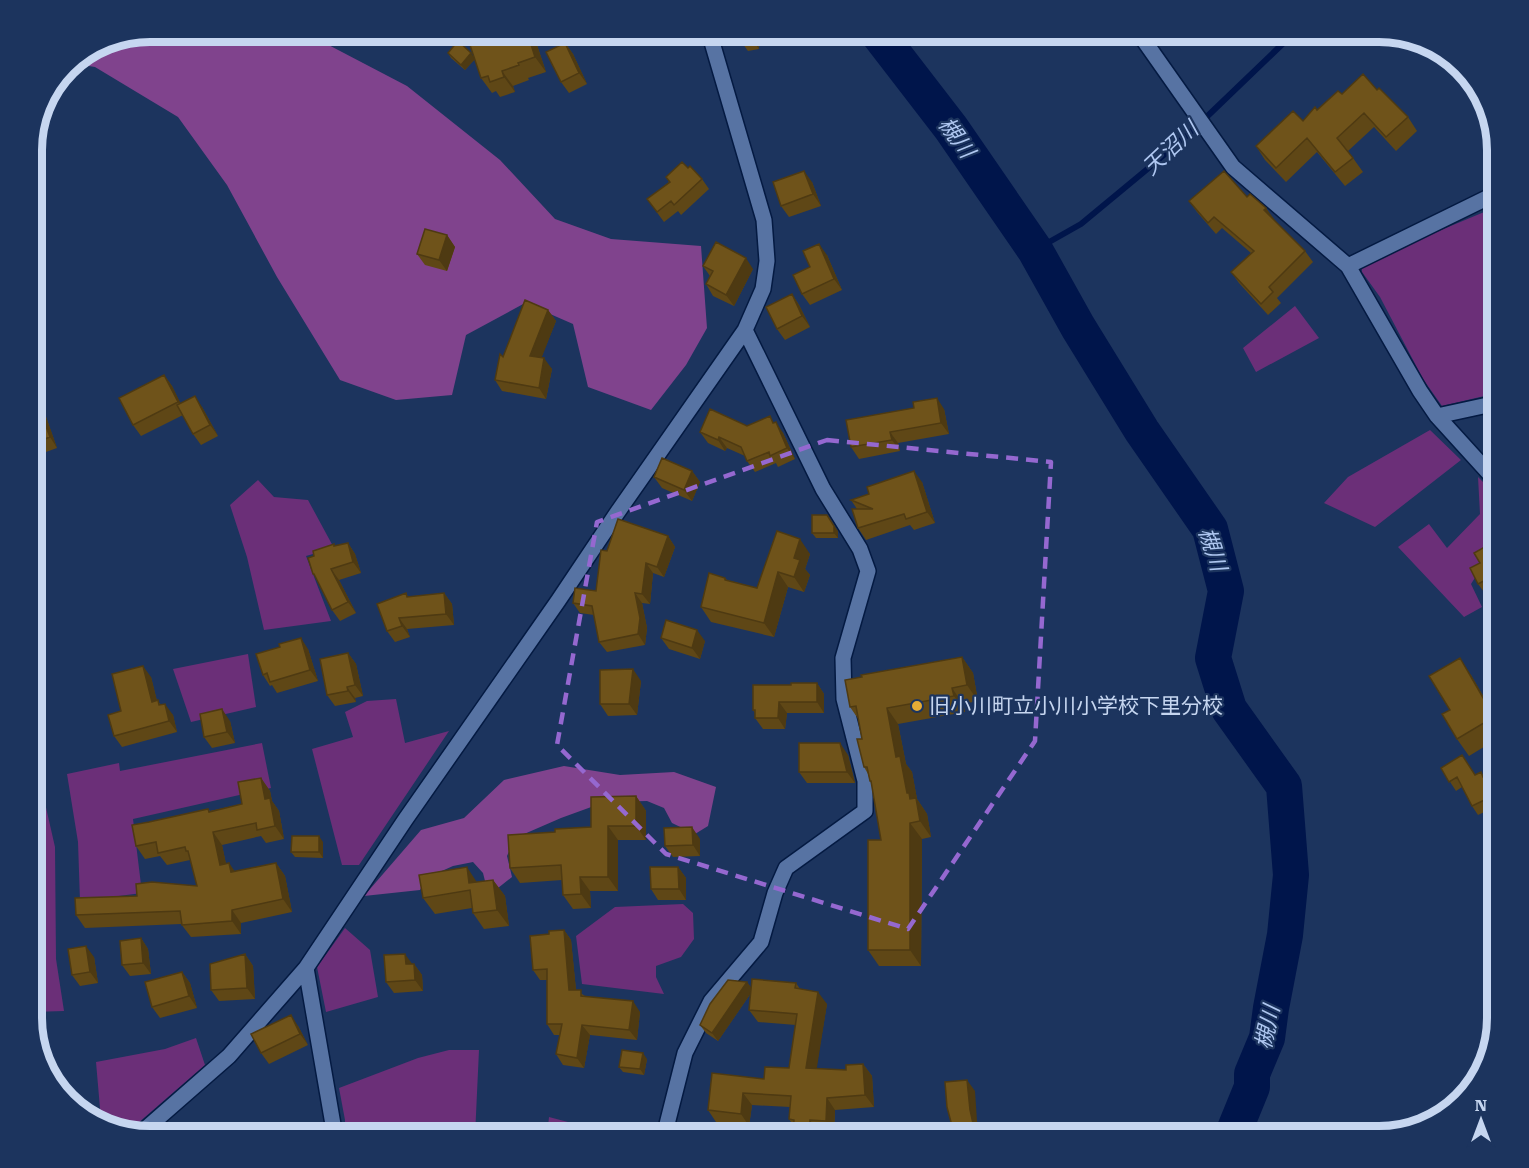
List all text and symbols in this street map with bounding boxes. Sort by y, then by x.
water label: 槻川 [934,112,981,164]
water label: 天沼川 [1138,115,1204,180]
water label: 槻川 [1194,524,1232,576]
place label: 旧小川町立小川小学校下里分校 [929,694,1223,718]
marker: 旧小川町立小川小学校下里分校 [910,699,924,713]
water label: 槻川 [1251,1001,1285,1051]
north arrow [1451,1090,1511,1150]
text: N [1475,1096,1487,1115]

